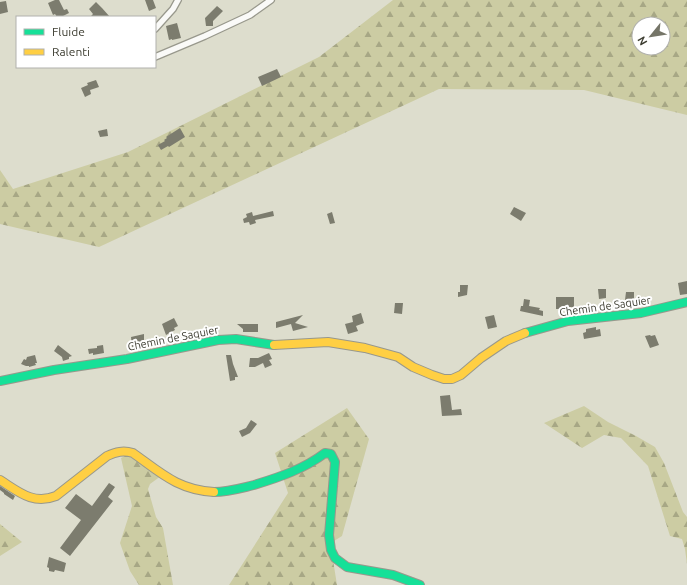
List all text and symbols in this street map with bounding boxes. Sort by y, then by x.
legend [16,16,156,68]
north arrow [631,16,671,56]
text: Fluide [52,25,85,38]
text: N [635,34,650,48]
text: Ralenti [52,45,90,58]
street label: Chemin de Saquier [559,294,652,318]
street label: Chemin de Saquier [127,323,220,353]

